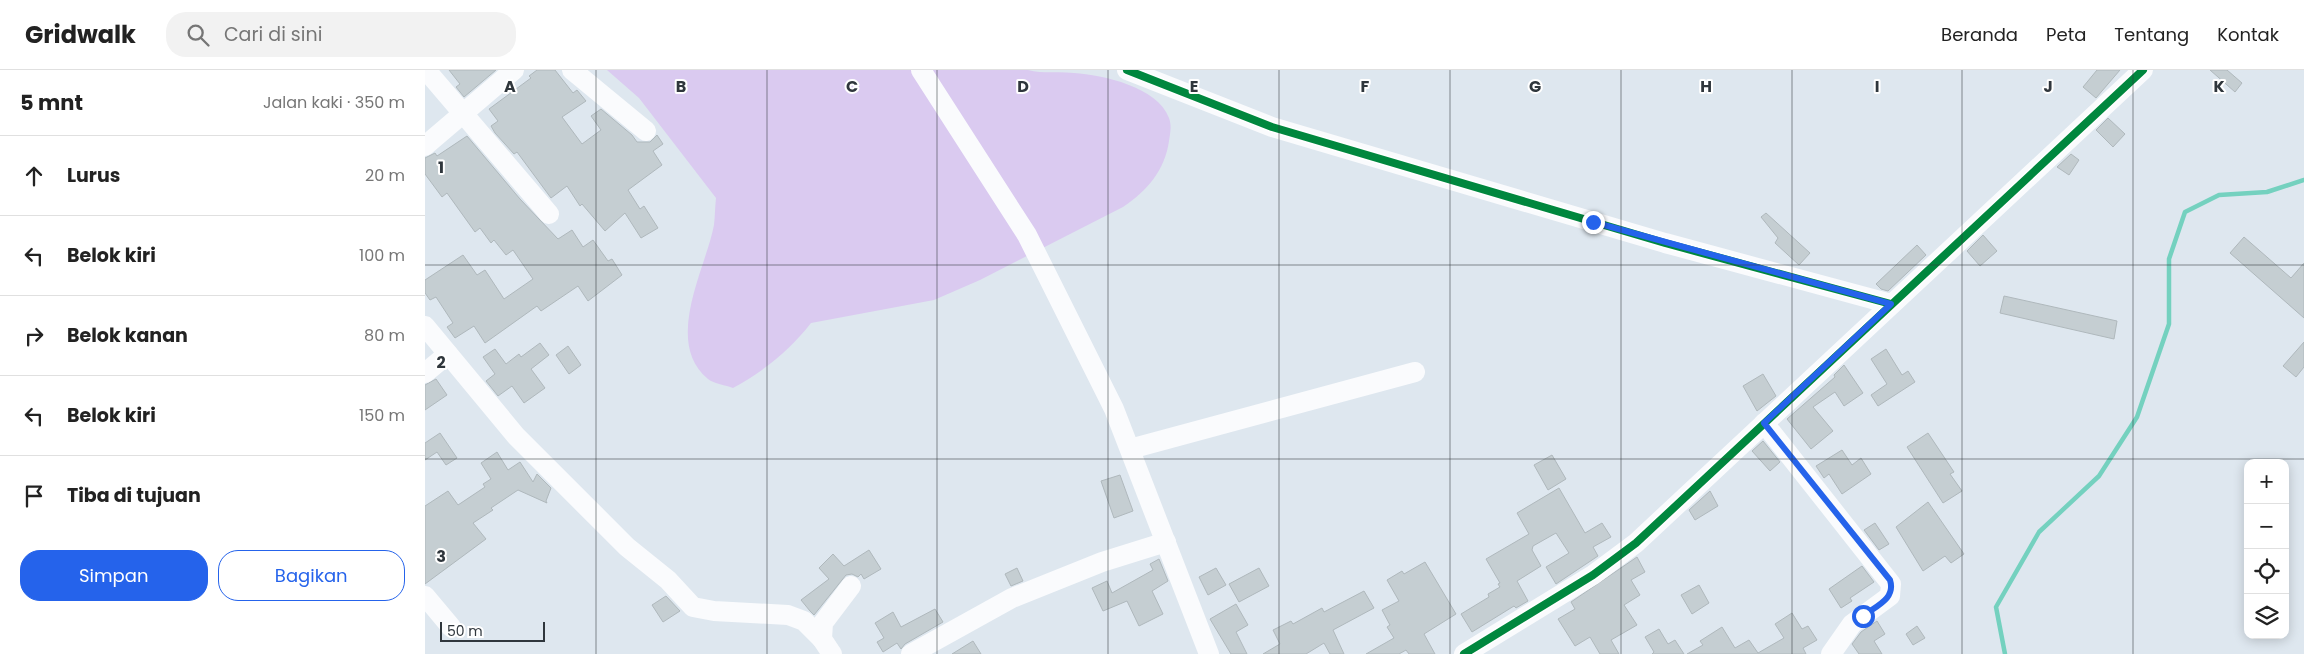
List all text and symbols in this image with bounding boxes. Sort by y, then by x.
search box [166,12,516,57]
text: Gridwalk [25,18,136,51]
icon: search [184,21,212,49]
text: Cari di sini [224,21,322,48]
text: Beranda [1941,22,2018,47]
text: Peta [2046,22,2086,47]
text: Tentang [2114,22,2189,47]
text: Kontak [2217,22,2279,47]
text: A [504,75,516,98]
text: B [676,75,686,98]
text: C [846,75,858,98]
text: D [1017,75,1029,98]
text: E [1190,75,1198,98]
text: F [1361,75,1370,98]
text: G [1529,75,1541,98]
text: H [1700,75,1712,98]
text: I [1875,75,1879,98]
text: J [2043,75,2053,98]
text: K [2213,75,2225,98]
text: 5 mnt [20,88,83,117]
text: Jalan kaki · 350 m [263,91,405,114]
text: 1 [438,156,444,179]
icon: ahead [20,162,48,190]
text: Lurus [67,162,120,189]
text: 20 m [365,164,405,187]
route end [1582,211,1605,234]
icon: left [20,242,48,270]
text: Belok kiri [67,242,156,269]
text: 100 m [359,244,405,267]
icon: right [20,322,48,350]
text: Belok kanan [67,322,188,349]
text: 80 m [364,324,405,347]
text: 2 [436,351,446,374]
icon: left [20,402,48,430]
text: Belok kiri [67,402,156,429]
text: 150 m [359,404,405,427]
map controls [2244,459,2289,639]
button: + [2244,459,2289,504]
icon: arrive [20,482,48,510]
text: Tiba di tujuan [67,482,201,509]
button: − [2244,504,2289,549]
text: 3 [436,545,446,568]
button: locate [2244,549,2289,594]
button: Simpan [20,550,208,601]
button: Bagikan [218,550,405,601]
button: layers [2244,594,2289,639]
route start [1852,605,1875,628]
scale bar [440,619,545,642]
text: 50 m [447,621,483,641]

